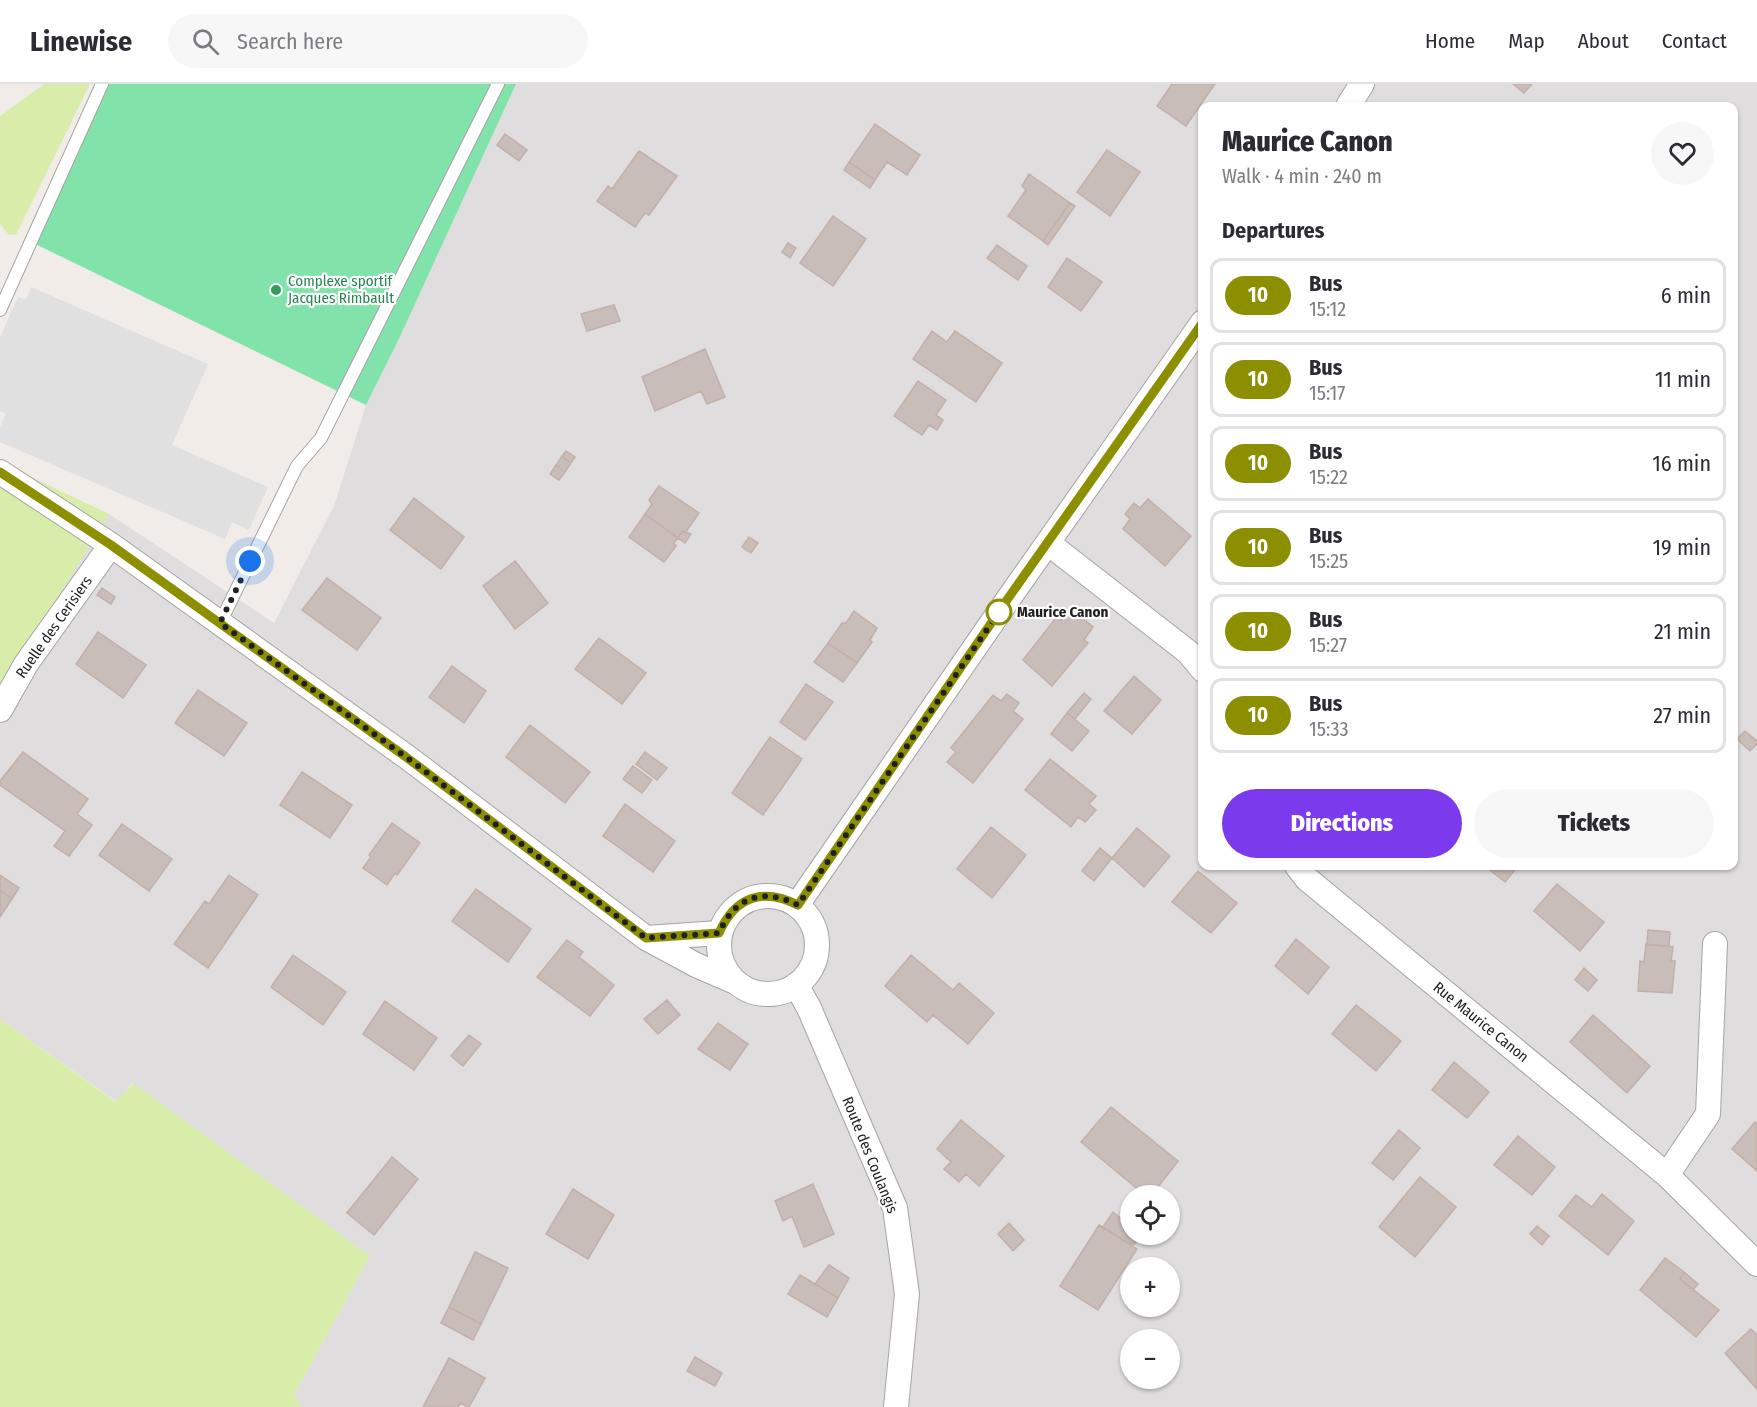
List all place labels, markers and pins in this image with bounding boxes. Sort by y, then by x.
place label: Complexe sportif Jacques Rimbault [288,272,394,307]
marker: Complexe sportif Jacques Rimbault [269,283,283,297]
marker: Maurice Canon [986,599,1012,625]
place label: Maurice Canon [1017,603,1108,621]

